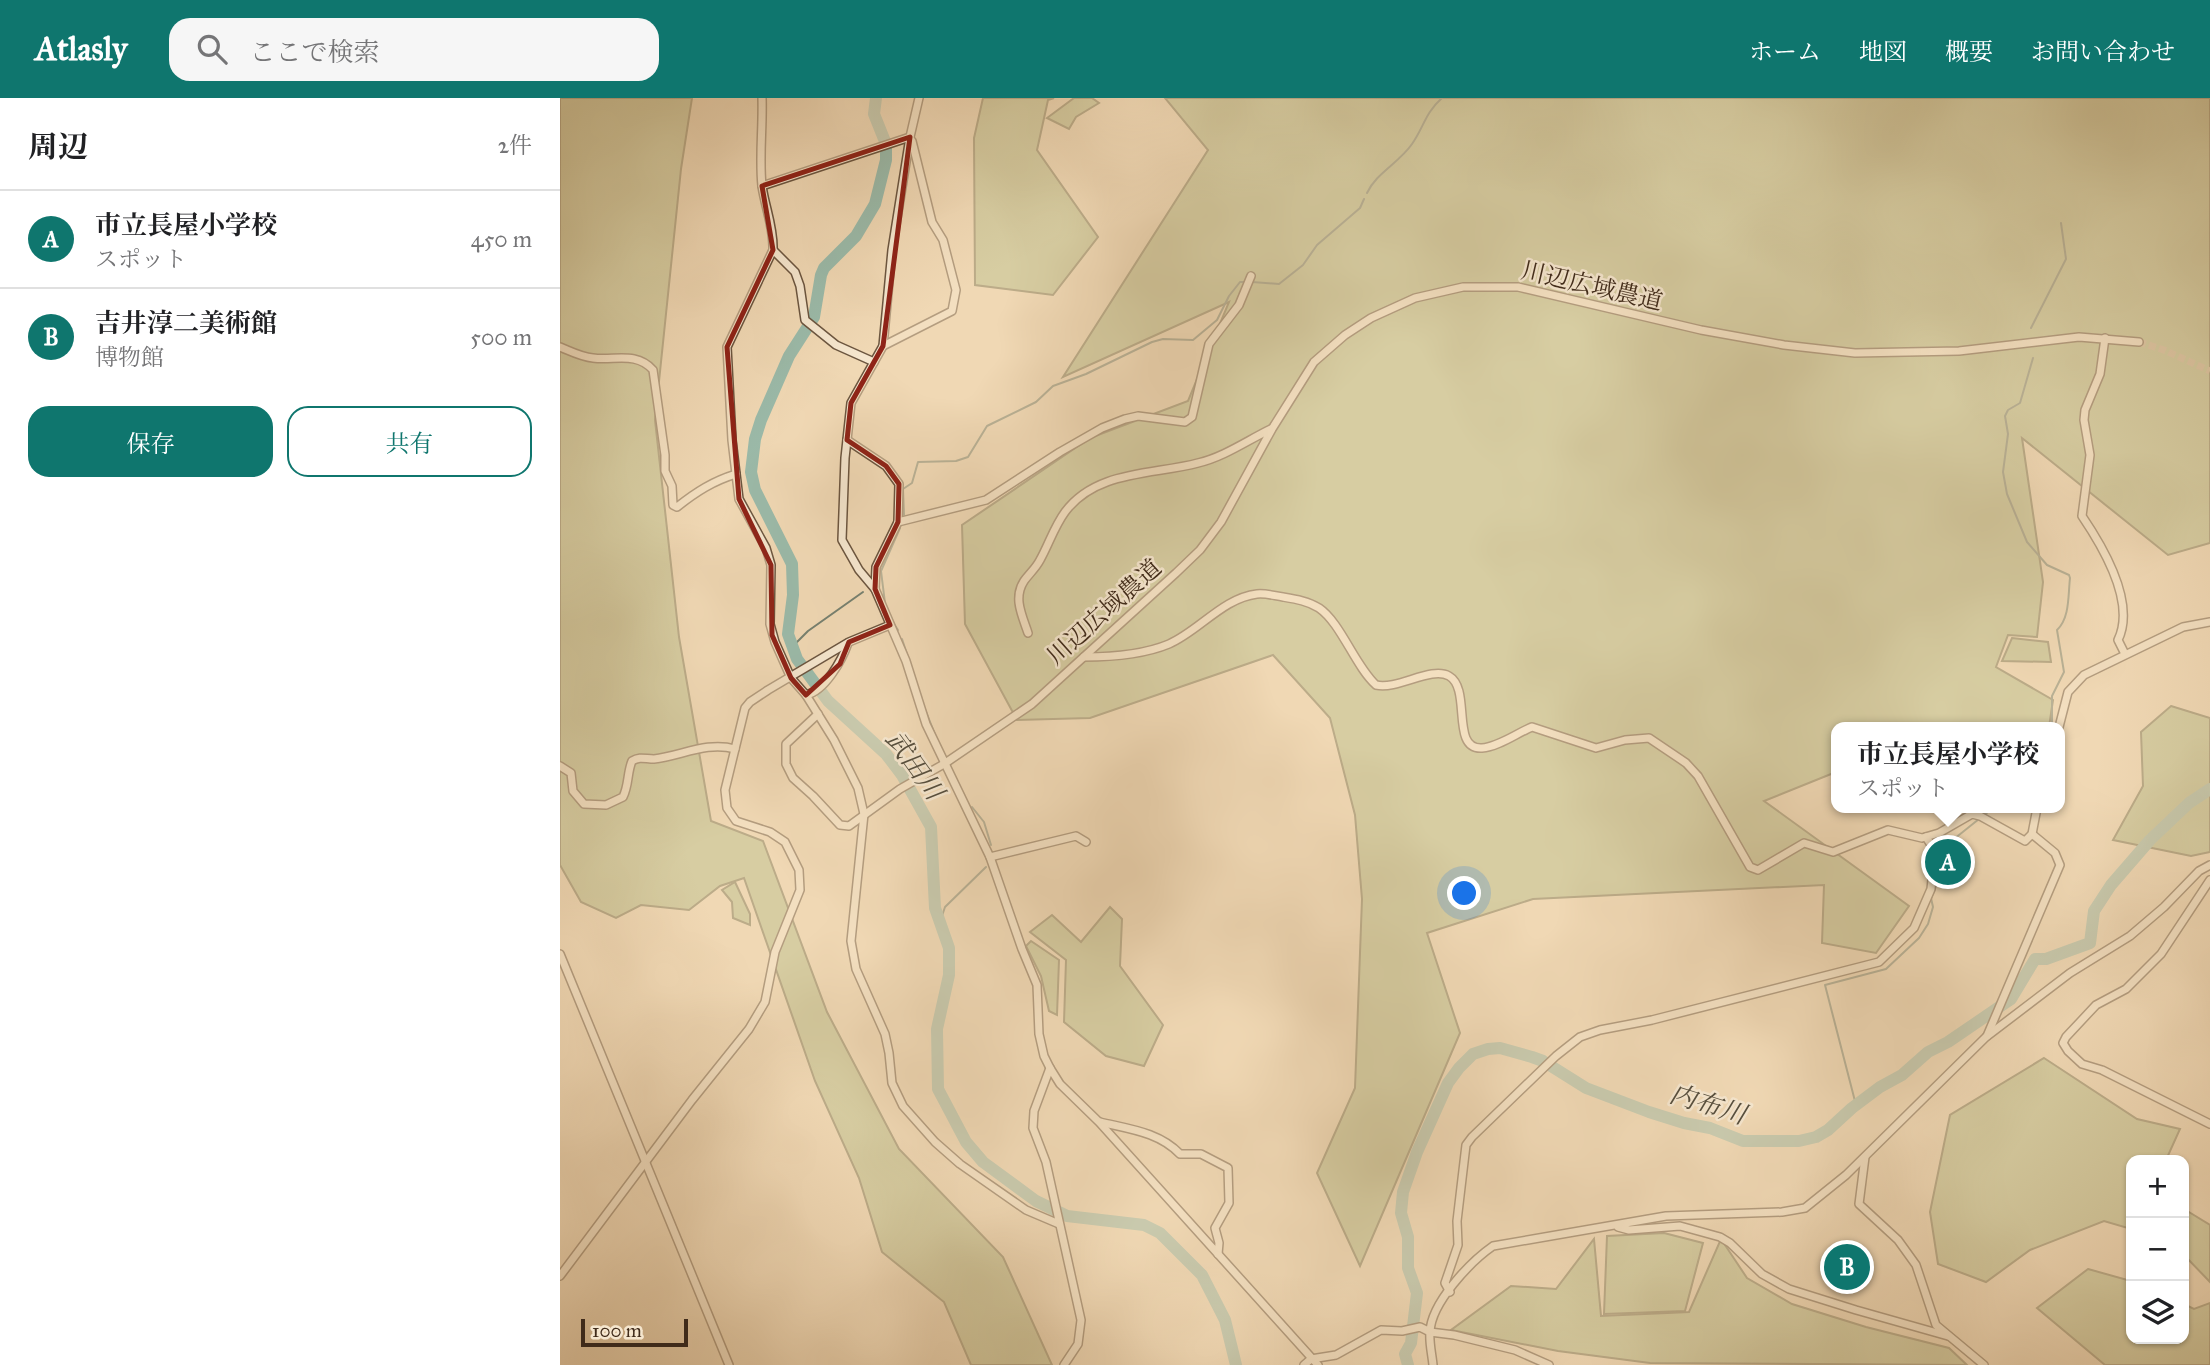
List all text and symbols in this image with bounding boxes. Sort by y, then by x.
search box [169,18,659,81]
text: Atlasly [35,29,127,69]
icon: search [193,30,231,68]
text: ここで検索 [249,36,379,68]
text: ホーム [1749,37,1821,67]
text: 地図 [1859,37,1907,67]
text: 概要 [1945,37,1993,67]
text: お問い合わせ [2031,37,2175,67]
text: 周辺 [28,129,88,165]
text: 2件 [498,131,532,159]
text: 市立長屋小学校 [95,209,277,241]
text: A [43,225,59,253]
text: 450 m [471,225,532,253]
text: スポット [95,245,187,273]
street label: 川辺広域農道 [1518,255,1666,317]
text: 吉井淳二美術館 [95,307,277,339]
text: B [43,323,59,351]
text: 500 m [470,323,532,351]
text: 博物館 [95,343,164,371]
button: 保存 [28,406,273,477]
button: 共有 [287,406,532,477]
street label: 川辺広域農道 [1040,553,1168,671]
popup [1831,722,2065,813]
water label: 武田川 [879,724,953,808]
text: 市立長屋小学校 [1857,738,2039,770]
text: スポット [1857,774,1949,802]
pin: A [1925,836,1971,888]
your location [1447,876,1481,910]
water label: 内布川 [1666,1077,1753,1132]
map controls [2126,1155,2189,1344]
button: + [2126,1155,2189,1218]
button: − [2126,1218,2189,1281]
pin: B [1824,1241,1870,1293]
button: layers [2126,1281,2189,1344]
scale bar [581,1316,688,1348]
text: 100 m [592,1319,642,1342]

